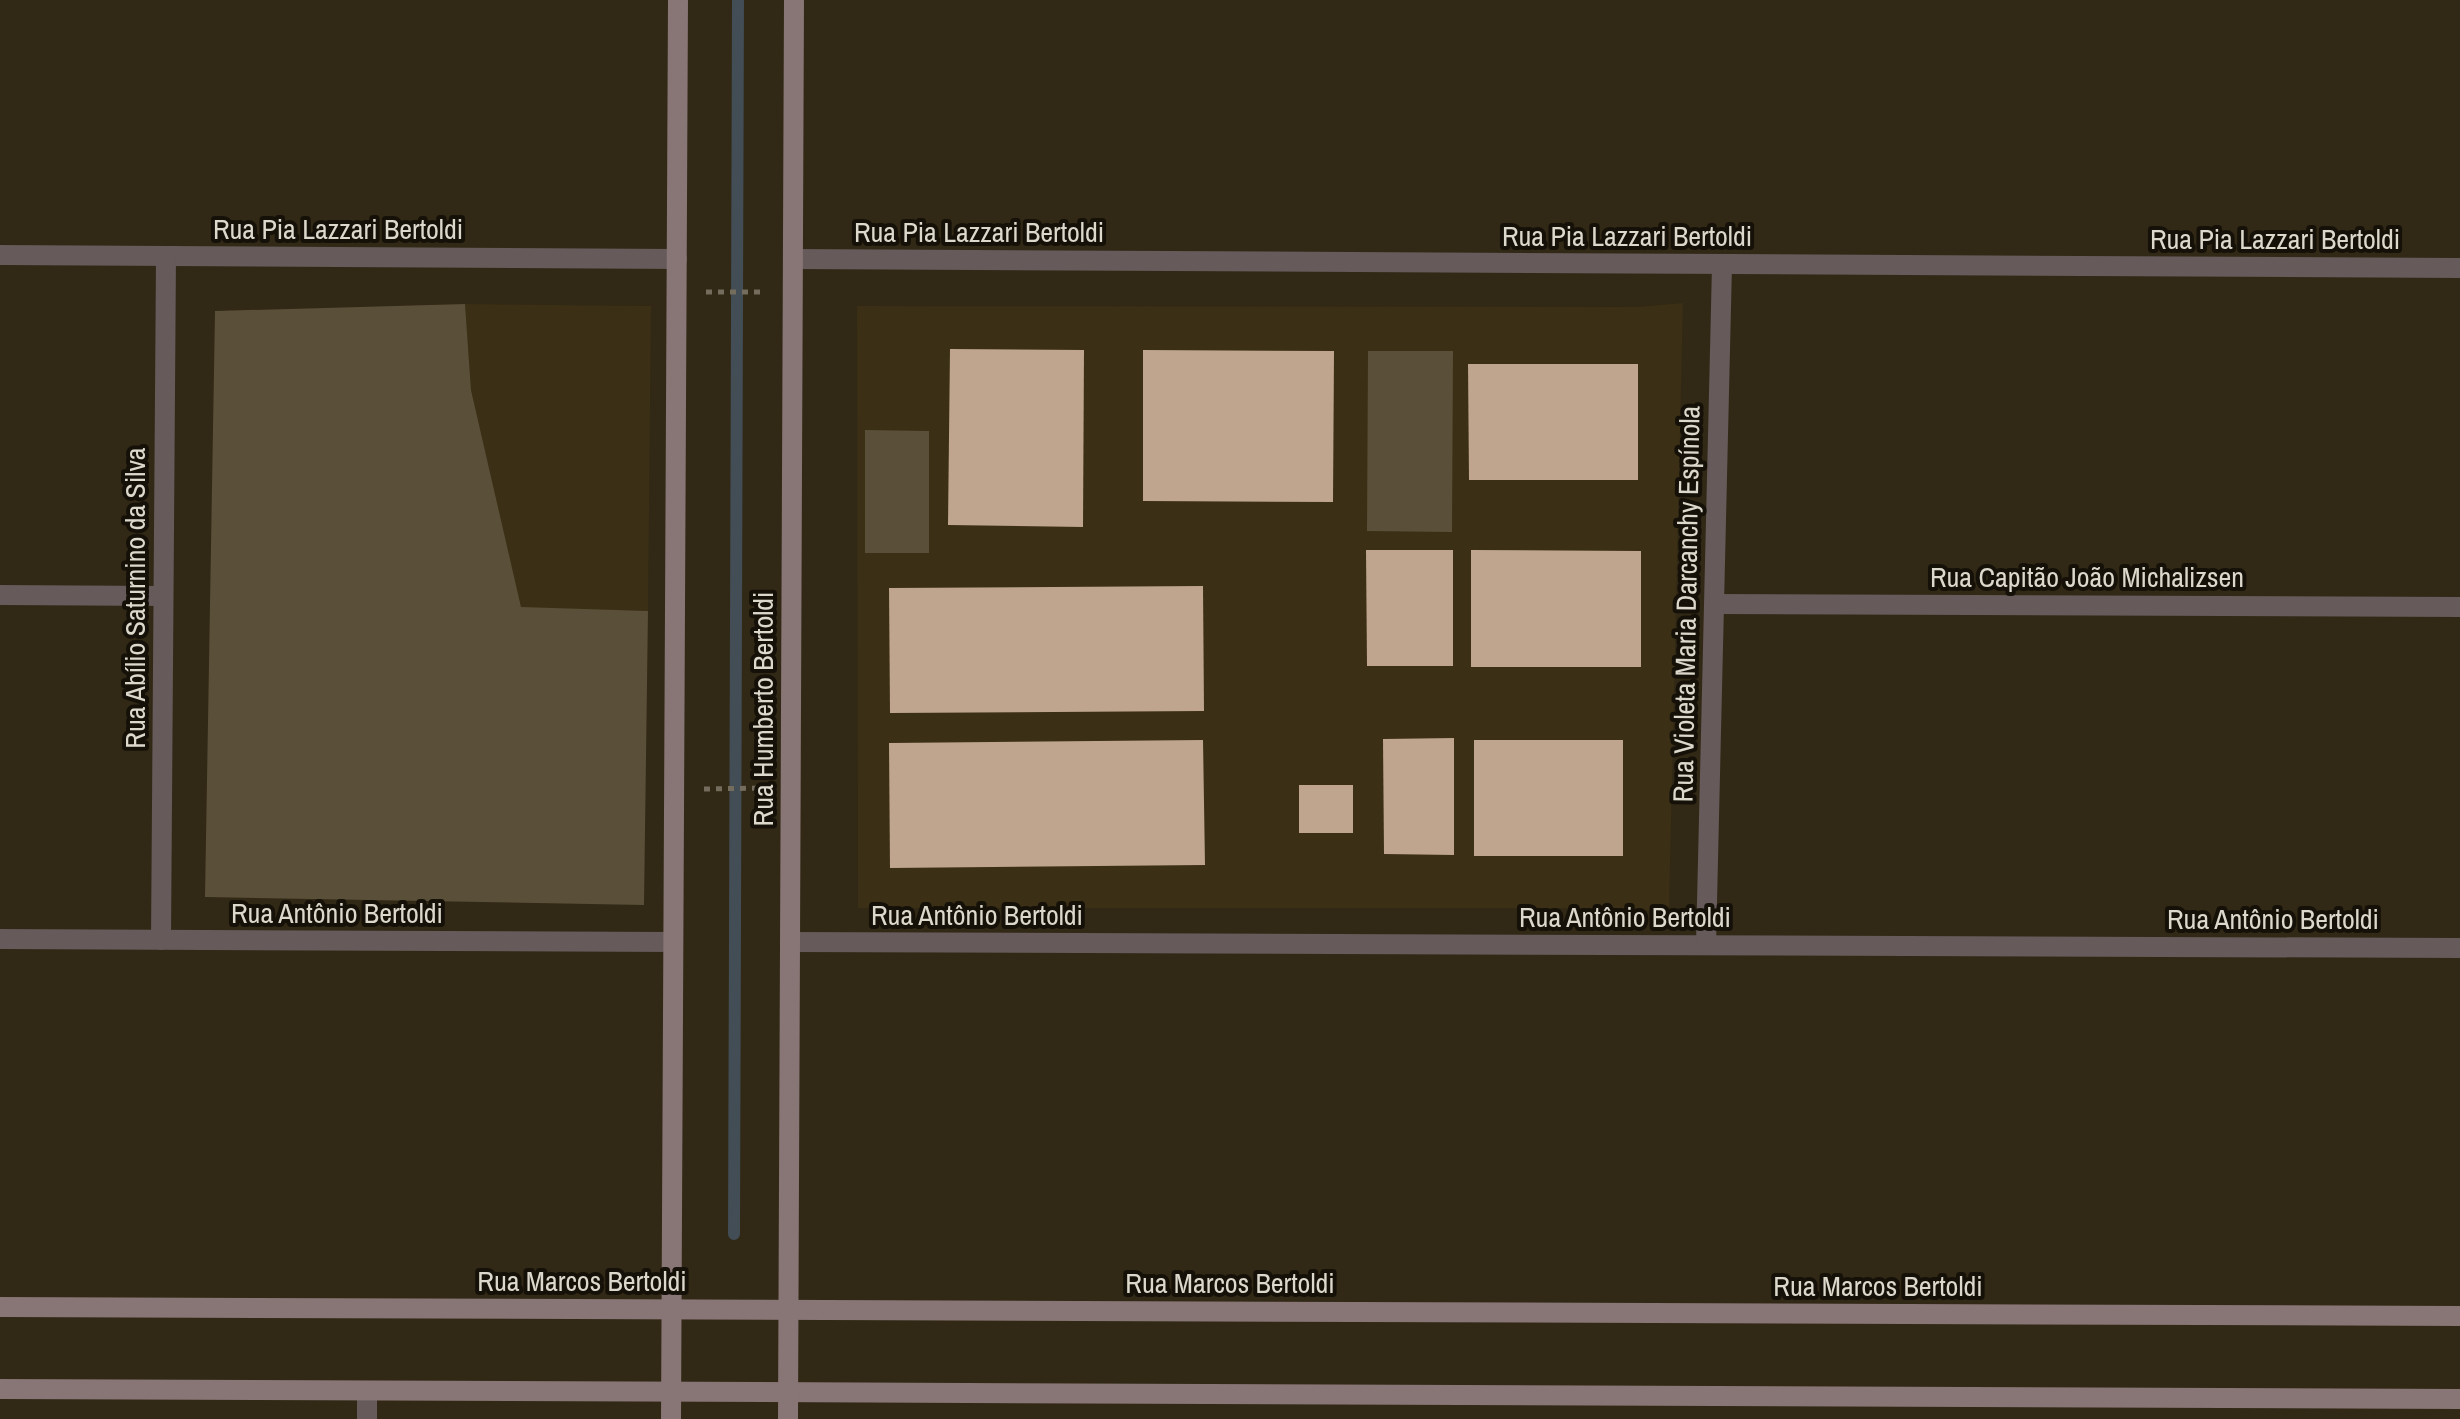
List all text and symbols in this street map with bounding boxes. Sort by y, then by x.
street label: Rua Pia Lazzari Bertoldi [213,210,463,248]
street label: Rua Pia Lazzari Bertoldi [854,213,1104,251]
street label: Rua Pia Lazzari Bertoldi [1502,217,1752,255]
street label: Rua Pia Lazzari Bertoldi [2150,220,2400,258]
street label: Rua Violeta Maria Darcanchy Espínola [1664,405,1708,803]
street label: Rua Abílio Saturnino da Silva [116,447,154,749]
street label: Rua Capitão João Michalizsen [1930,558,2244,596]
street label: Rua Humberto Bertoldi [744,592,782,826]
street label: Rua Antônio Bertoldi [231,894,443,932]
street label: Rua Antônio Bertoldi [871,896,1083,934]
street label: Rua Antônio Bertoldi [1519,898,1731,936]
street label: Rua Antônio Bertoldi [2167,900,2379,938]
street label: Rua Marcos Bertoldi [477,1262,687,1300]
street label: Rua Marcos Bertoldi [1125,1264,1335,1302]
street label: Rua Marcos Bertoldi [1773,1267,1983,1305]

